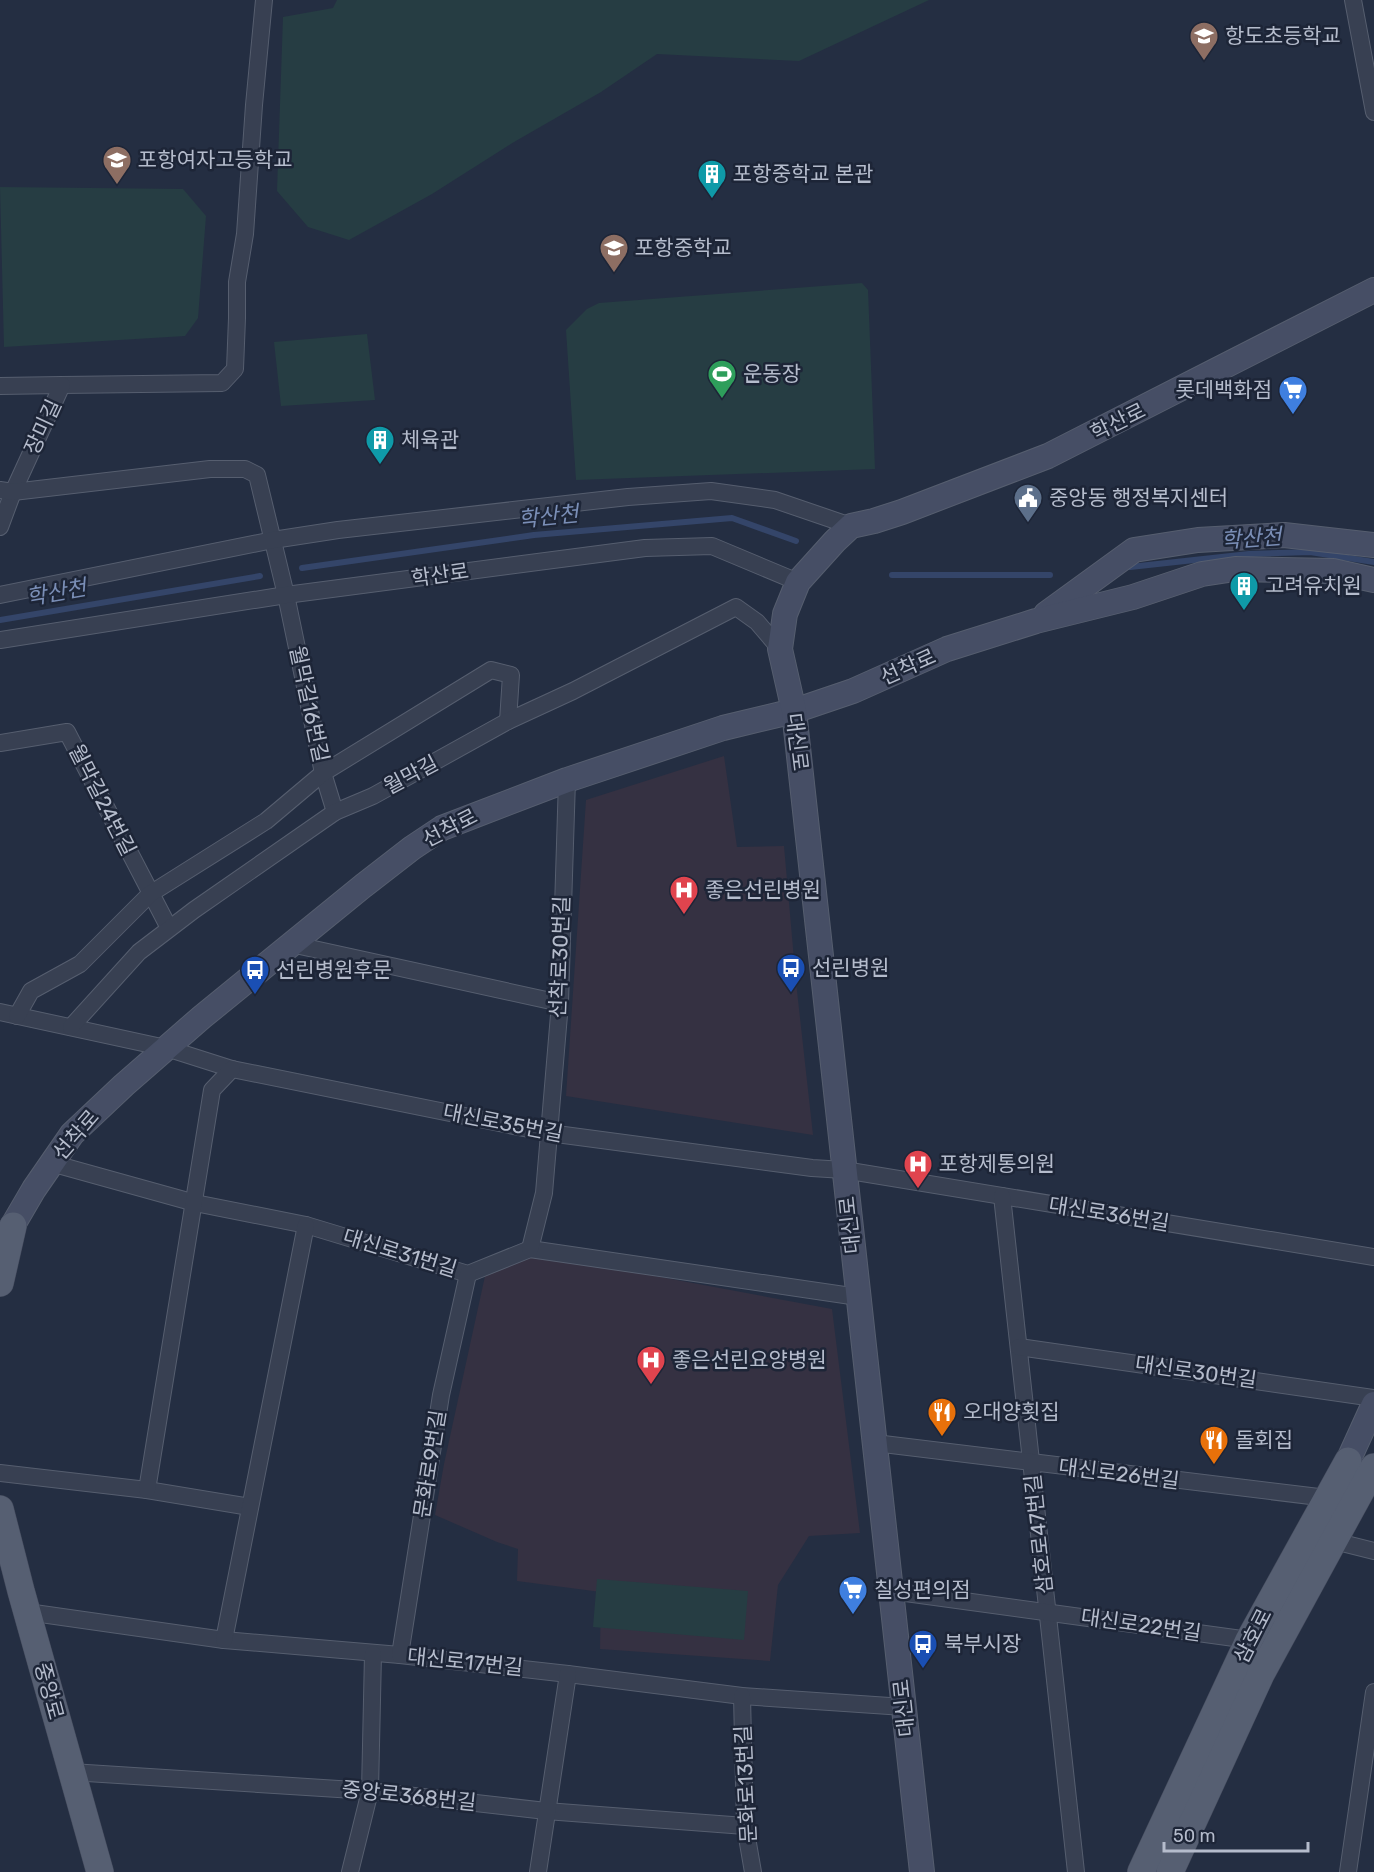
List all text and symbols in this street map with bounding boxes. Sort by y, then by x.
school or university icon: 항도초등학교 [1188,20,1220,62]
place label: 항도초등학교 [1225,23,1341,48]
school or university icon: 포항여자고등학교 [101,144,133,186]
place label: 포항여자고등학교 [138,147,293,172]
building icon: 포항중학교 본관 [696,158,728,200]
place label: 포항중학교 본관 [733,161,873,186]
school or university icon: 포항중학교 [598,232,630,274]
place label: 포항중학교 [635,235,732,260]
sports icon: 운동장 [706,358,738,400]
place label: 운동장 [743,361,801,386]
supermarket icon: 롯데백화점 [1277,374,1309,416]
place label: 롯데백화점 [1175,377,1272,402]
street label: 장미길 [19,395,66,458]
street label: 학산로 [1086,398,1149,445]
building icon: 체육관 [364,424,396,466]
place label: 체육관 [401,427,459,452]
public building icon: 중앙동 행정복지센터 [1012,482,1044,524]
place label: 중앙동 행정복지센터 [1049,485,1228,510]
water label: 학산천 [516,500,582,533]
water label: 학산천 [1220,523,1285,554]
street label: 학산로 [409,558,470,591]
building icon: 고려유치원 [1228,570,1260,612]
water label: 학산천 [24,573,91,611]
place label: 고려유치원 [1265,573,1362,598]
street label: 월막길16번길 [285,643,334,764]
street label: 선착로 [876,643,939,690]
street label: 대신로 [782,712,813,772]
street label: 월막길24번길 [64,740,141,860]
street label: 월막길 [379,750,442,799]
street label: 선착로 [418,803,481,852]
hospital icon: 좋은선린병원 [668,874,700,916]
place label: 좋은선린병원 [705,877,821,902]
street label: 선착로30번길 [545,895,574,1019]
bus stop icon: 선린병원 [775,952,807,994]
bus stop icon: 선린병원후문 [239,954,271,996]
place label: 선린병원 [812,955,889,980]
place label: 선린병원후문 [276,957,392,982]
street label: 대신로35번길 [441,1099,565,1146]
street label: 선착로 [47,1105,104,1165]
hospital icon: 포항제통의원 [902,1148,934,1190]
place label: 포항제통의원 [939,1151,1055,1176]
street label: 대신로36번길 [1047,1192,1171,1235]
street label: 대신로 [834,1195,865,1255]
street label: 대신로31번길 [340,1223,460,1282]
hospital icon: 좋은선린요양병원 [635,1344,667,1386]
place label: 좋은선린요양병원 [672,1347,827,1372]
street label: 대신로30번길 [1134,1351,1258,1392]
restaurant icon: 오대양횟집 [926,1396,958,1438]
place label: 오대양횟집 [963,1399,1060,1424]
street label: 문화로9번길 [409,1408,450,1520]
restaurant icon: 돌회집 [1198,1424,1230,1466]
place label: 돌회집 [1235,1427,1293,1452]
street label: 대신로26번길 [1057,1454,1181,1493]
street label: 삼호로47번길 [1020,1473,1057,1595]
supermarket icon: 칠성편의점 [837,1574,869,1616]
place label: 칠성편의점 [874,1577,971,1602]
street label: 대신로22번길 [1079,1604,1203,1645]
street label: 삼호로 [1228,1604,1277,1667]
bus stop icon: 북부시장 [907,1628,939,1670]
place label: 북부시장 [944,1631,1021,1656]
street label: 대신로17번길 [406,1643,524,1680]
street label: 중앙로 [30,1660,69,1722]
street label: 대신로 [888,1678,919,1738]
street label: 문화로13번길 [730,1724,761,1844]
street label: 중앙로368번길 [340,1776,478,1815]
scale bar [1164,1815,1308,1853]
text: 50 m [1173,1825,1216,1847]

